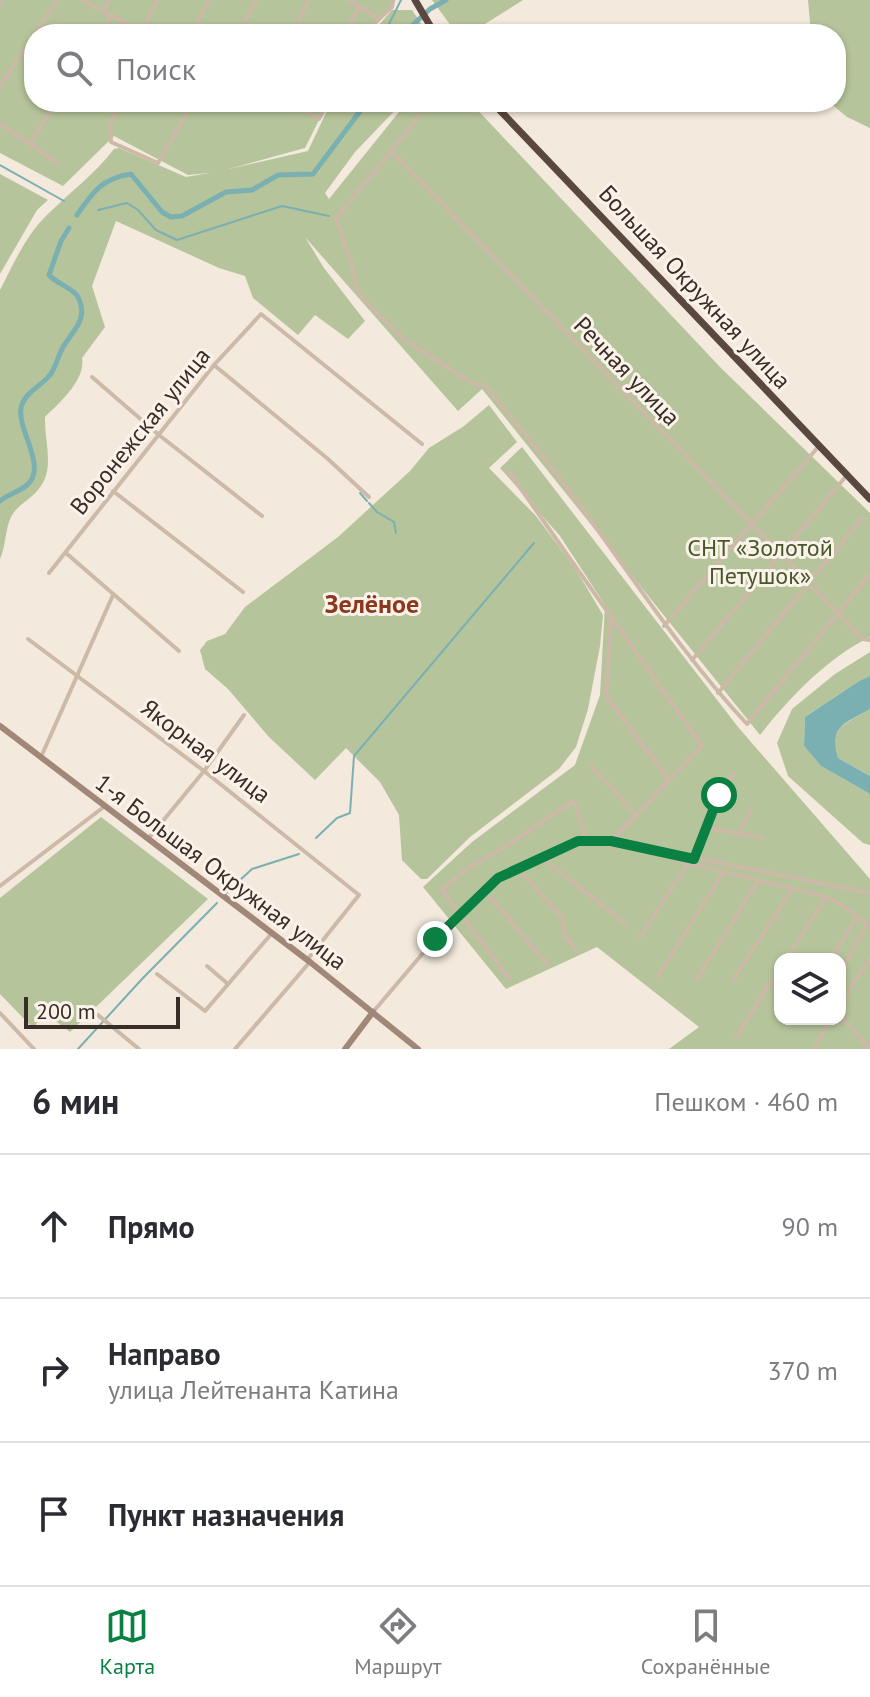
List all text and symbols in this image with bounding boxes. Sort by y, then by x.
search box [24,24,846,112]
icon: search [52,46,96,90]
text: Поиск [116,49,196,88]
street label: Большая Окружная улица [592,178,798,396]
street label: Речная улица [567,310,687,432]
street label: Воронежская улица [63,341,217,521]
park label: СНТ «Золотой Петушок» [687,532,833,591]
district label: Зелёное [325,587,419,620]
street label: Якорная улица [135,692,277,810]
street label: 1-я Большая Окружная улица [89,767,353,977]
route start [701,777,737,813]
route end [417,921,453,957]
map controls [774,953,846,1025]
button: layers [774,953,846,1025]
scale bar [24,993,180,1029]
text: 200 m [36,997,96,1025]
text: 6 мин [32,1079,119,1123]
text: Пешком · 460 m [654,1085,838,1118]
icon: ahead [32,1204,76,1248]
text: Прямо [108,1207,195,1246]
text: 90 m [782,1210,838,1243]
text: Направо [108,1334,221,1373]
icon: right [32,1348,76,1392]
text: 370 m [767,1354,838,1387]
text: улица Лейтенанта Катина [108,1373,399,1406]
icon: arrive [32,1492,76,1536]
text: Пункт назначения [108,1495,344,1534]
tab: Карта [100,1604,155,1680]
tab: Маршрут [354,1604,441,1680]
tab: Сохранённые [641,1604,770,1680]

